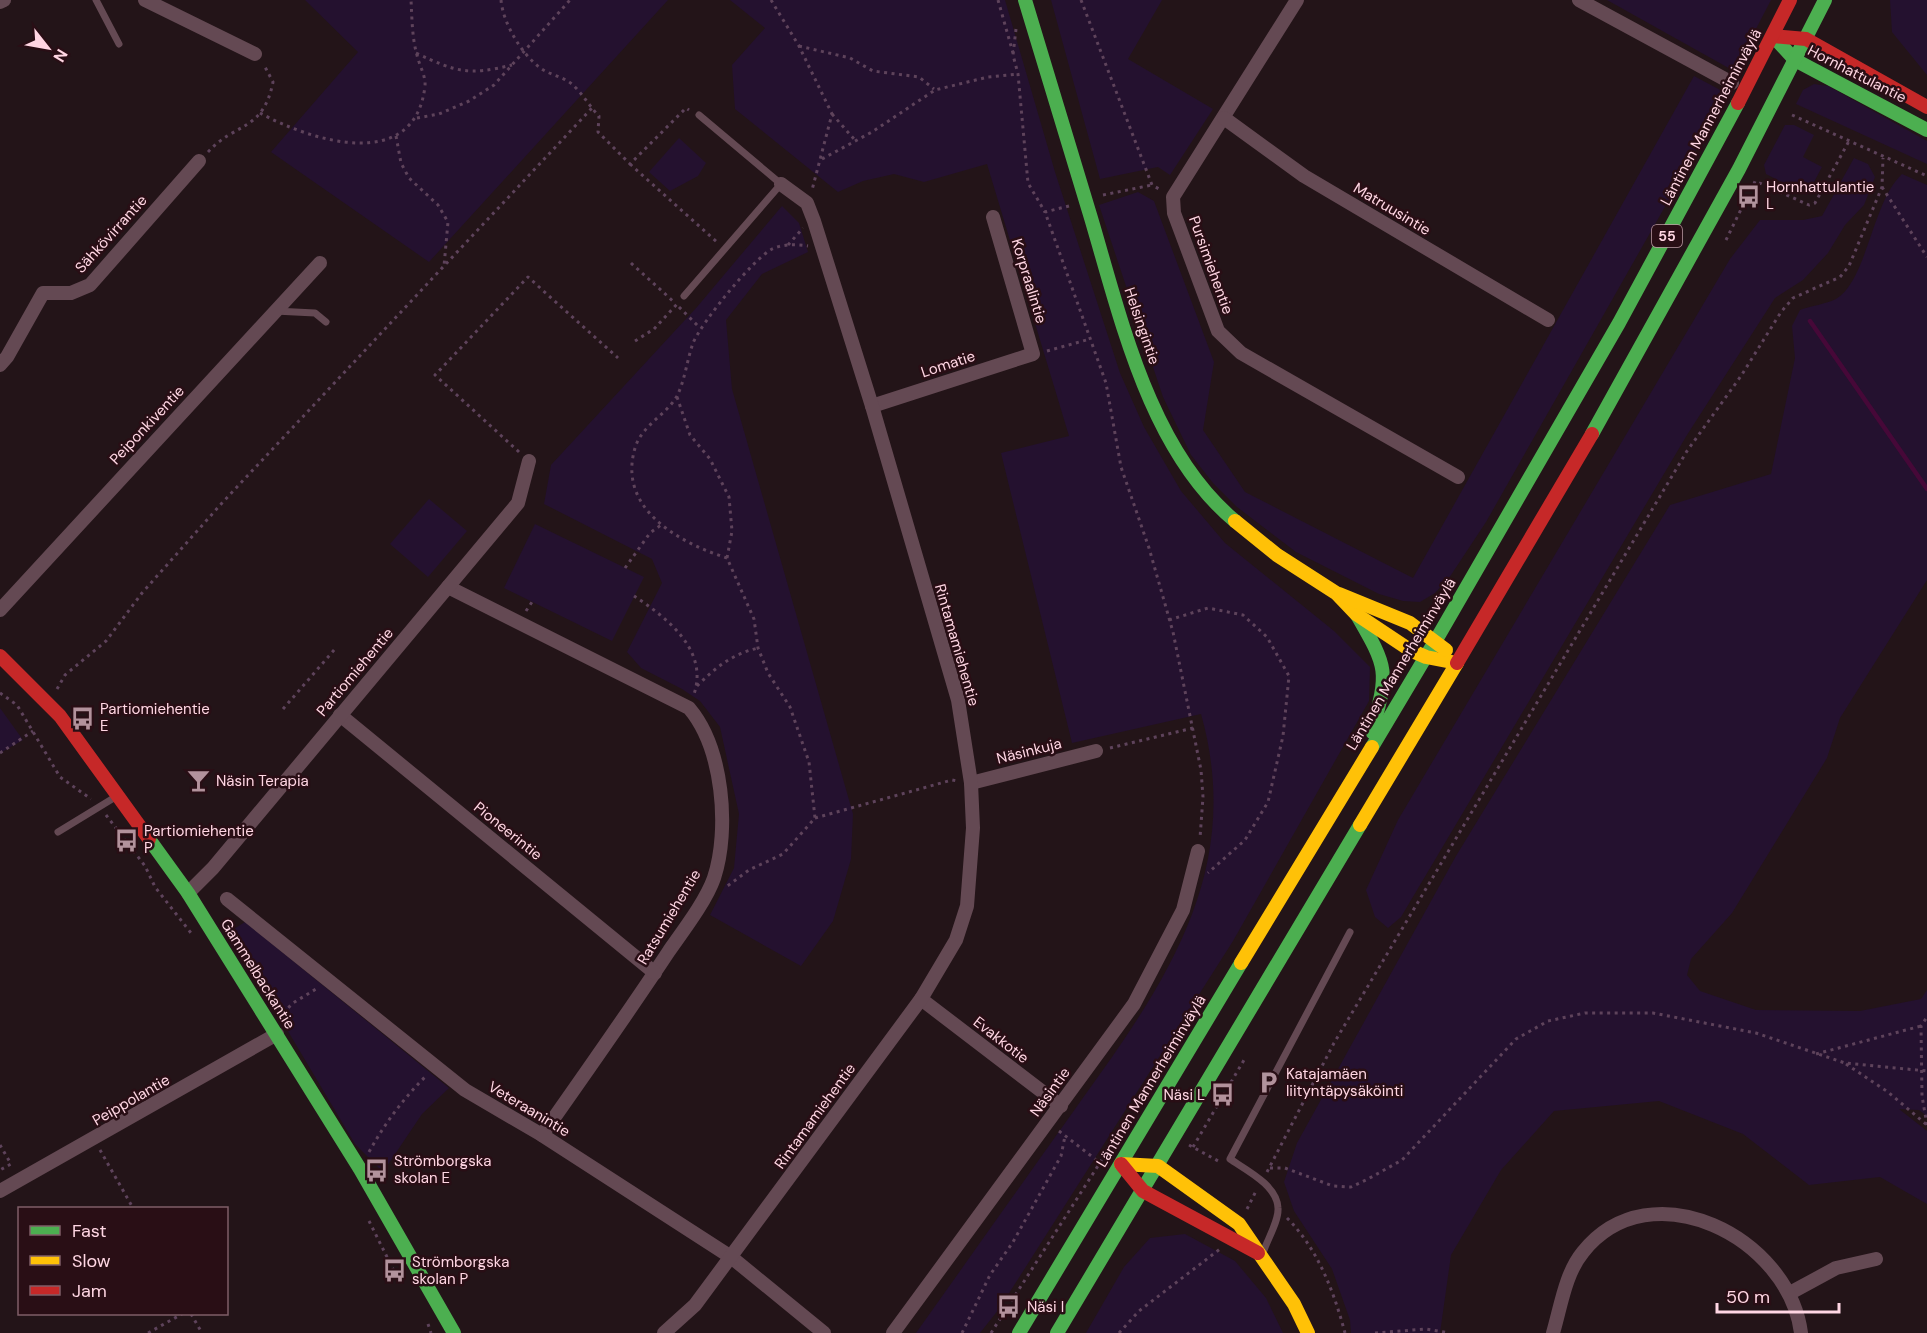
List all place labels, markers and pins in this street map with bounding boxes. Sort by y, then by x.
place label: Hornhattulantie L [1766,177,1874,214]
bus stop icon: Hornhattulantie L [1735,183,1761,209]
place label: Partiomiehentie E [100,699,210,736]
bus stop icon: Partiomiehentie E [69,705,95,731]
bar icon: Näsin Terapia [185,768,211,794]
place label: Näsin Terapia [216,771,309,791]
place label: Partiomiehentie P [144,821,254,858]
bus stop icon: Partiomiehentie P [113,827,139,853]
place label: Katajamäen liityntäpysäköinti [1286,1064,1403,1101]
parking icon: Katajamäen liityntäpysäköinti [1255,1070,1281,1096]
bus stop icon: Näsi L [1210,1082,1236,1108]
place label: Näsi L [1163,1085,1205,1105]
place label: Strömborgska skolan E [394,1151,491,1188]
bus stop icon: Strömborgska skolan E [363,1157,389,1183]
place label: Strömborgska skolan P [412,1252,509,1289]
bus stop icon: Strömborgska skolan P [381,1258,407,1284]
bus stop icon: Näsi I [996,1294,1022,1320]
place label: Näsi I [1027,1297,1064,1317]

